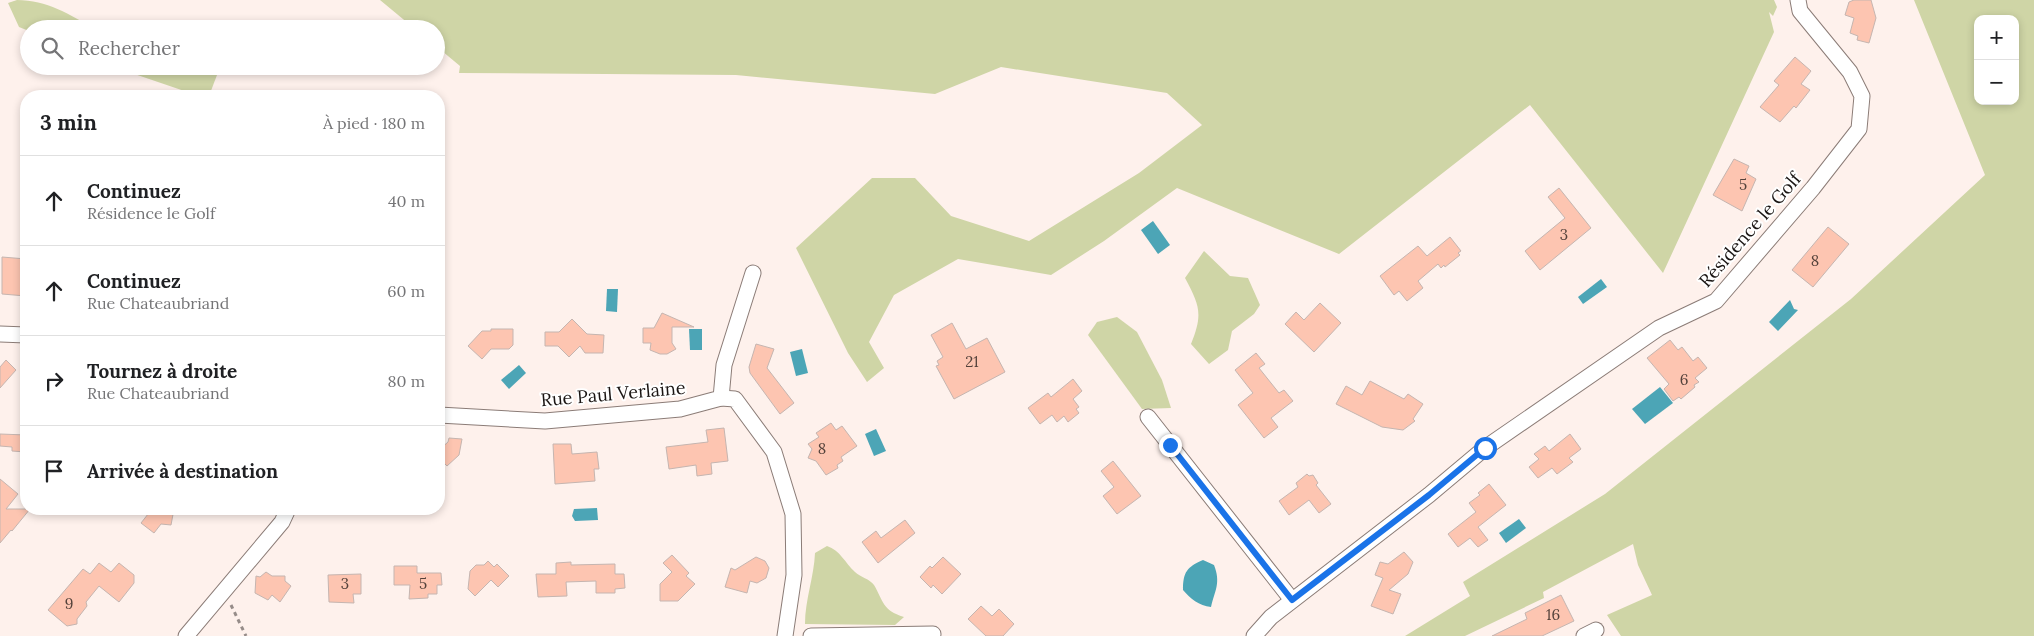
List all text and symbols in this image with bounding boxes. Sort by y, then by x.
map controls [1974,15,2019,105]
button: + [1974,15,2019,60]
search box [20,20,445,75]
icon: search [38,34,66,62]
text: Rechercher [78,36,180,60]
button: − [1974,60,2019,105]
text: 3 min [40,109,97,136]
text: À pied · 180 m [323,113,425,133]
street label: Résidence le Golf [1694,166,1807,292]
house number: 5 [1739,175,1747,194]
text: Continuez [87,179,181,203]
icon: ahead [40,187,68,215]
text: 40 m [388,191,425,211]
text: Résidence le Golf [87,203,215,223]
house number: 3 [1560,225,1568,244]
house number: 8 [1811,251,1819,270]
text: Continuez [87,269,181,293]
icon: ahead [40,277,68,305]
text: 60 m [387,281,425,301]
text: Rue Chateaubriand [87,293,229,313]
house number: 21 [965,352,979,371]
text: Tournez à droite [87,359,237,383]
icon: right [40,367,68,395]
house number: 6 [1680,370,1688,389]
text: 80 m [388,371,425,391]
street label: Rue Paul Verlaine [540,376,687,411]
text: Rue Chateaubriand [87,383,229,403]
route end [1159,434,1182,457]
route start [1474,437,1497,460]
house number: 8 [818,439,826,458]
icon: arrive [40,457,68,485]
text: Arrivée à destination [87,459,278,483]
house number: 3 [341,574,349,593]
house number: 5 [419,574,427,593]
house number: 9 [65,594,73,613]
house number: 16 [1546,605,1560,624]

